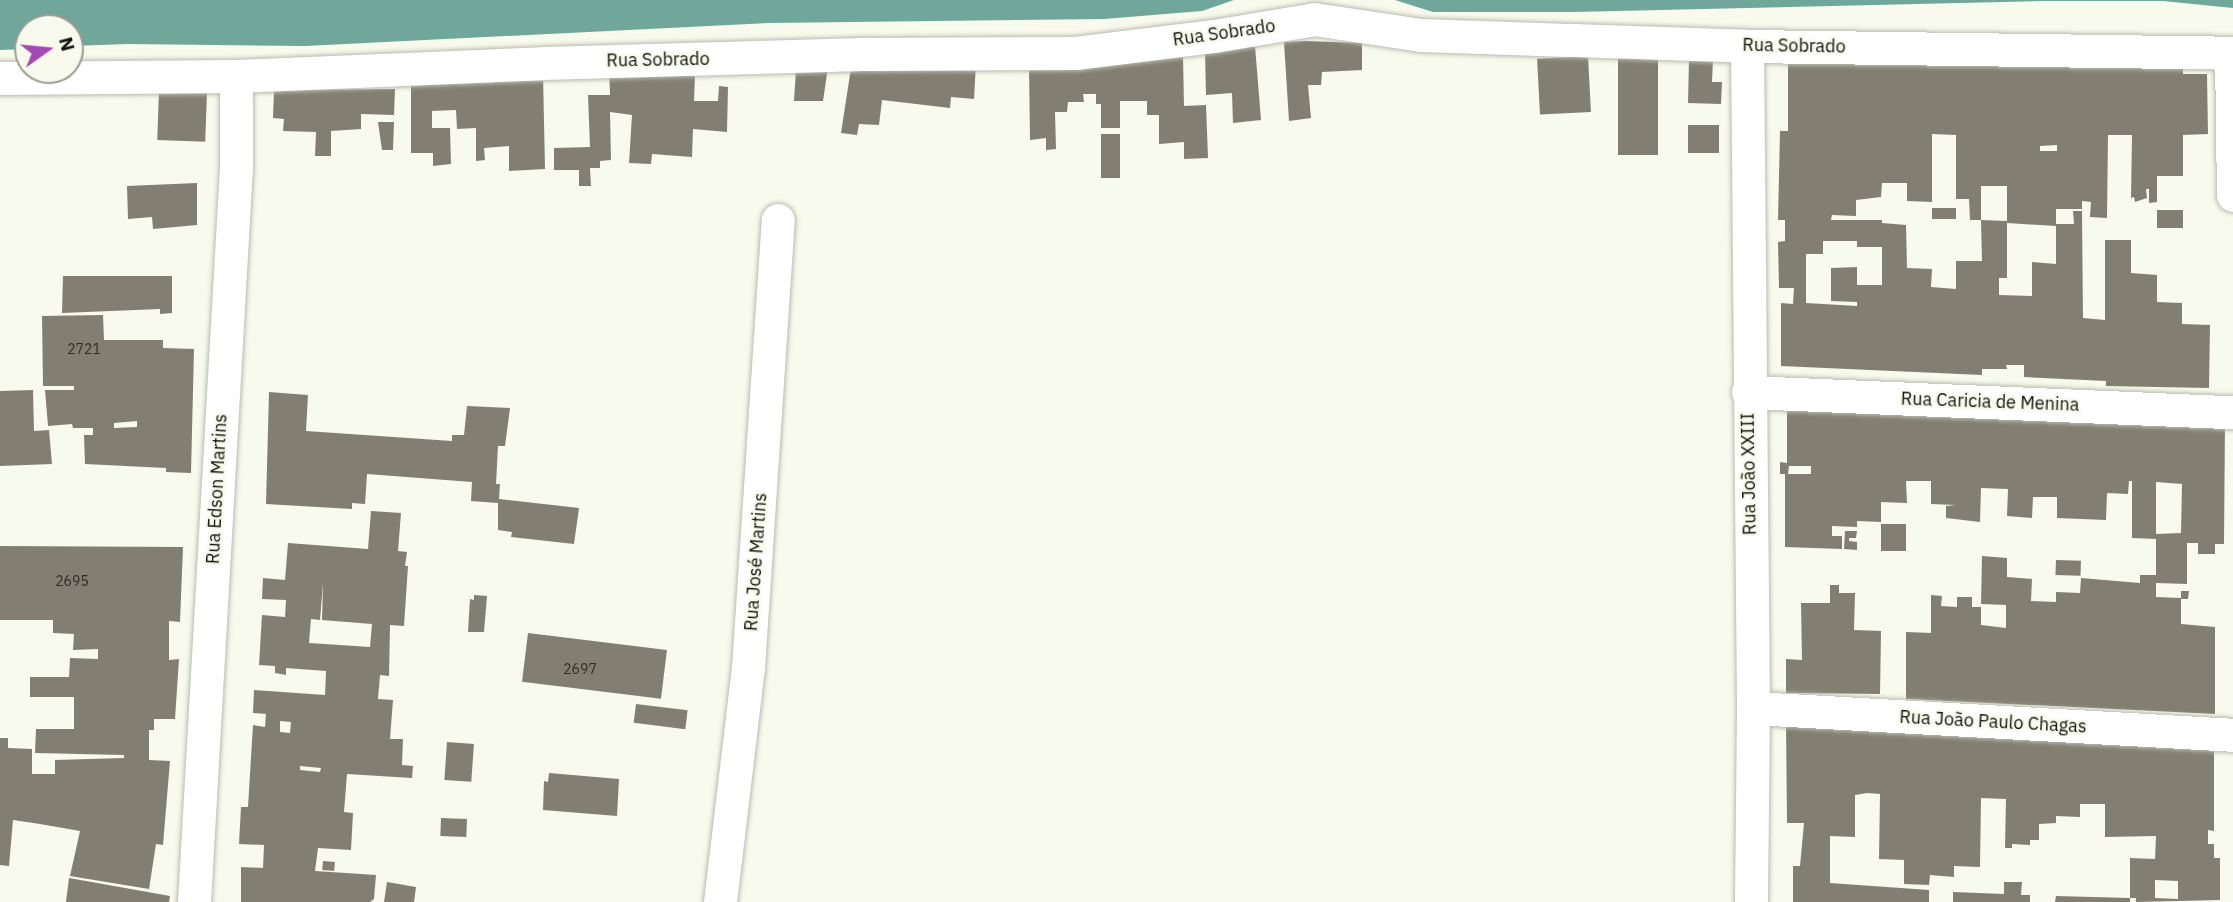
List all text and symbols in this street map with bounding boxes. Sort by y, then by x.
north arrow [14,14,84,84]
street label: Rua Sobrado [1171,15,1277,51]
text: N [54,34,81,54]
street label: Rua Sobrado [1742,34,1846,58]
street label: Rua Sobrado [606,48,710,72]
house number: 2721 [67,341,101,357]
street label: Rua Caricia de Menina [1900,388,2080,416]
street label: Rua Edson Martins [202,413,232,565]
street label: Rua João XXIII [1737,413,1761,535]
street label: Rua José Martins [740,492,772,632]
house number: 2695 [55,573,89,589]
house number: 2697 [563,661,597,677]
street label: Rua João Paulo Chagas [1899,706,2087,738]

